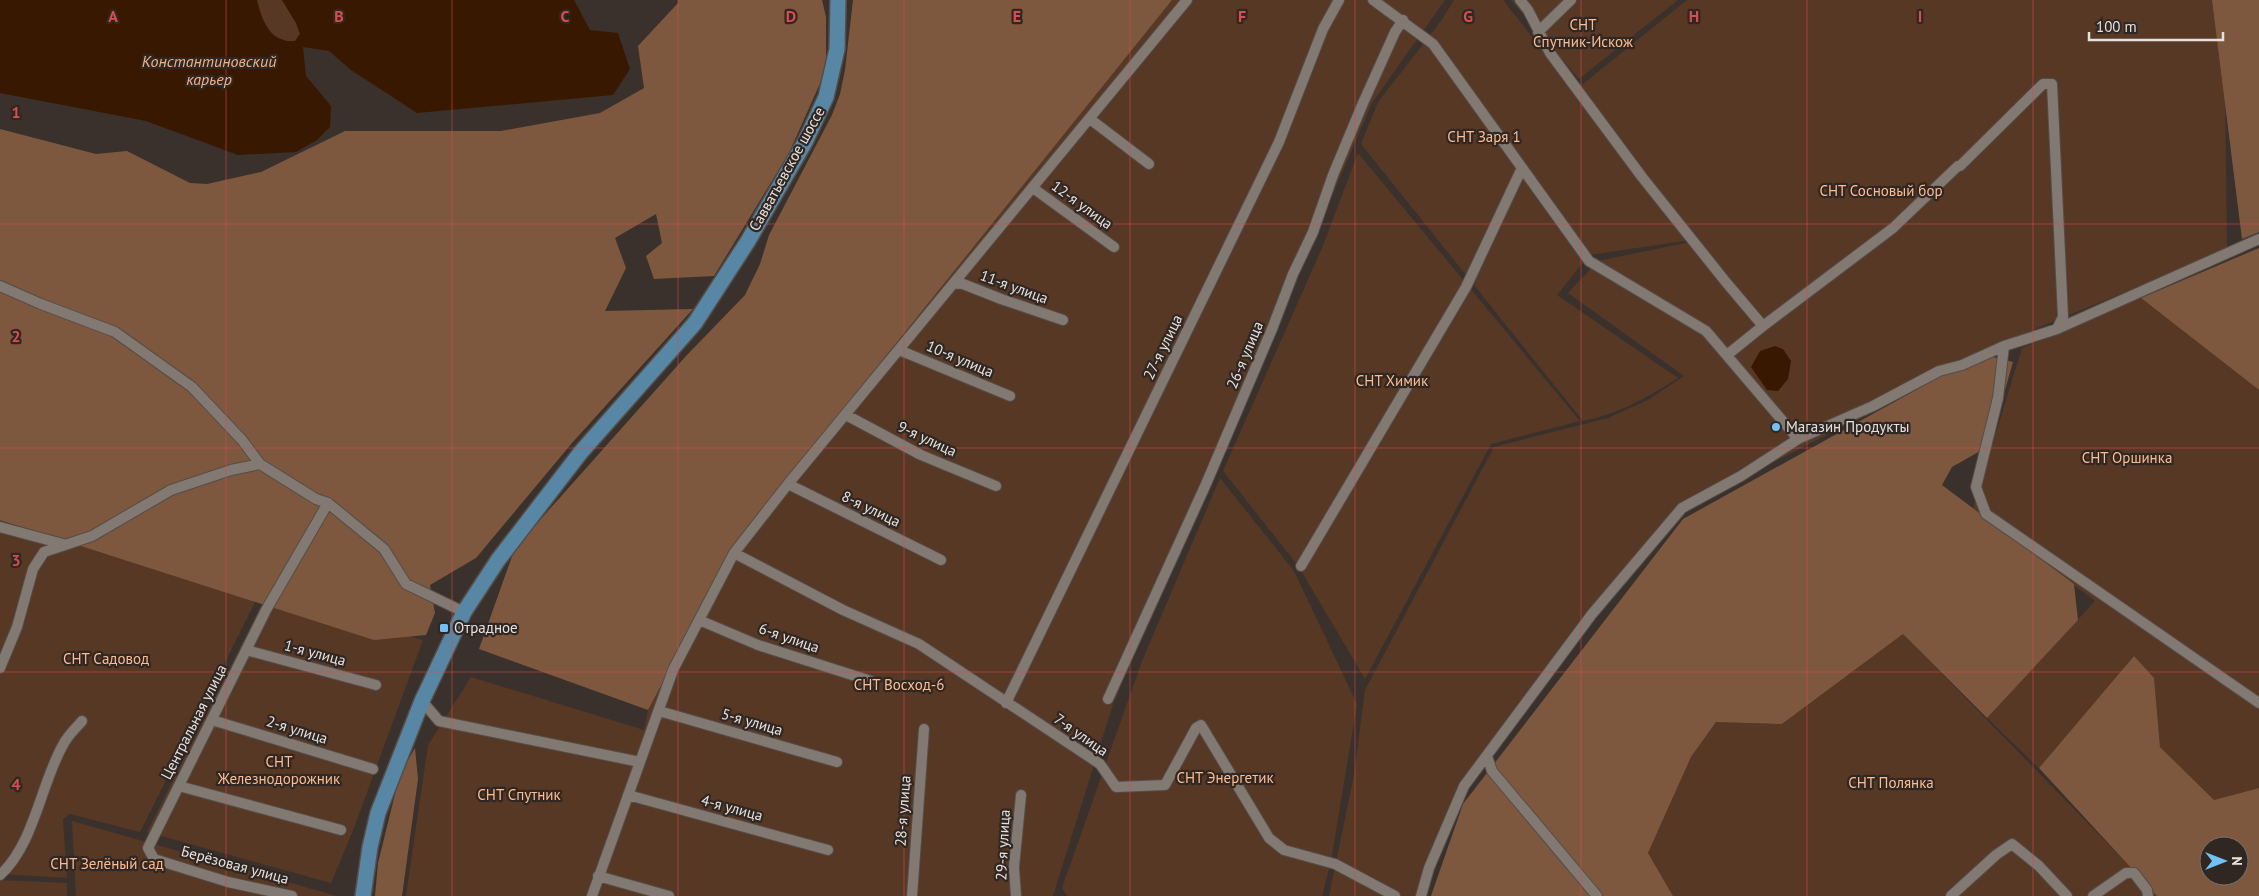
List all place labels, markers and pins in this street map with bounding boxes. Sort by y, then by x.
place label: Магазин Продукты [1786,417,1909,436]
marker: Магазин Продукты [1770,421,1782,433]
place label: Отрадное [454,618,518,637]
marker: Отрадное [438,622,450,634]

